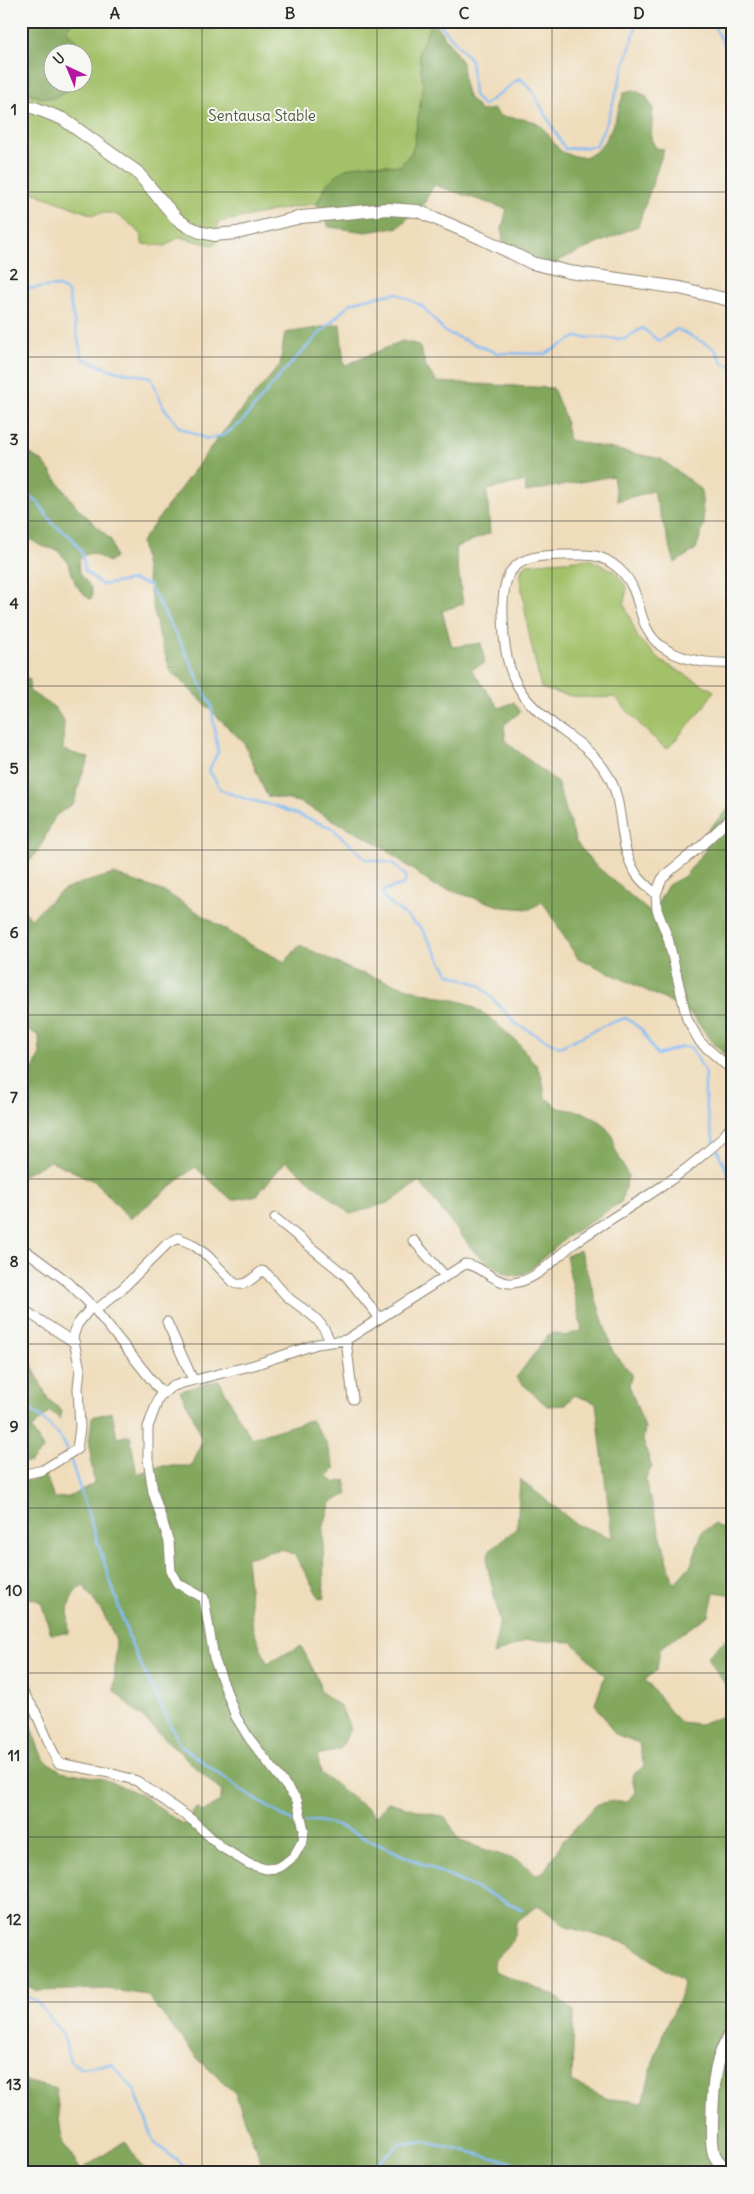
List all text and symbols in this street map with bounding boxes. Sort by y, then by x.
text: A [110,3,120,23]
text: B [285,3,296,23]
text: C [459,3,470,23]
text: D [633,3,645,23]
north arrow [42,42,92,92]
text: U [49,49,69,68]
text: 1 [11,99,17,119]
park label: Sentausa Stable [208,106,316,125]
text: 2 [10,264,19,284]
text: 3 [9,429,19,449]
text: 4 [9,593,19,613]
text: 5 [9,758,19,778]
text: 6 [9,922,19,942]
text: 7 [10,1087,18,1107]
text: 8 [9,1251,19,1271]
text: 9 [9,1416,19,1436]
text: 10 [6,1580,22,1600]
text: 11 [8,1745,20,1765]
text: 12 [6,1909,22,1929]
text: 13 [6,2074,22,2094]

